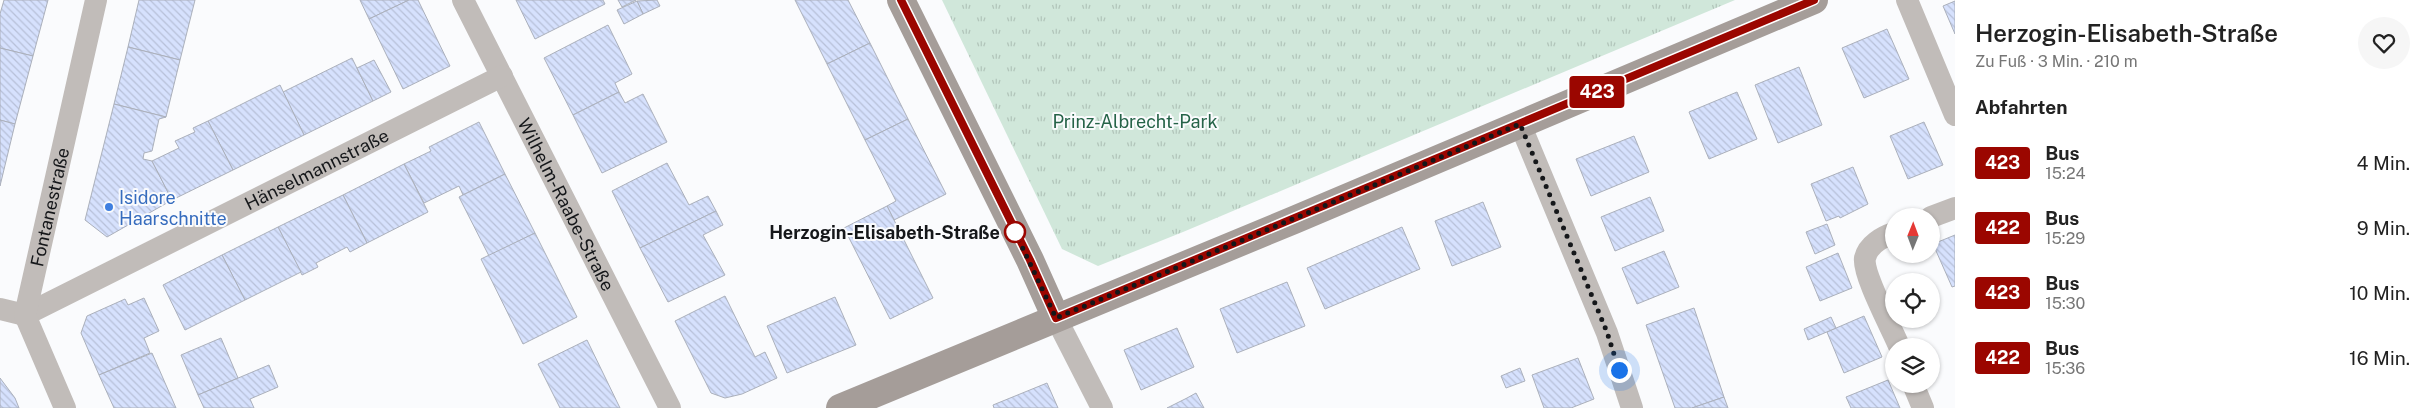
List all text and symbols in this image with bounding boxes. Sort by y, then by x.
button: heart [2358,17,2410,69]
text: Herzogin-Elisabeth-Straße [1975,19,2278,47]
text: Zu Fuß · 3 Min. · 210 m [1975,52,2138,71]
line badge: 423 [1568,76,1626,108]
text: 423 [1579,81,1615,102]
text: Abfahrten [1975,96,2067,118]
park label: Prinz-Albrecht-Park [1052,111,1218,132]
street label: Wilhelm-Raabe-Straße [514,114,619,294]
street label: Hänselmannstraße [241,124,392,214]
text: Bus [2045,142,2080,164]
street label: Fontanestraße [26,145,73,269]
text: 423 [1985,152,2020,173]
text: 4 Min. [2357,152,2410,174]
text: 15:24 [2045,164,2086,183]
place label: Isidore Haarschnitte [119,187,227,229]
marker: Isidore Haarschnitte [103,201,115,213]
text: Bus [2045,207,2079,229]
north arrow [1885,208,1940,262]
map controls [1885,208,1940,393]
text: 422 [1985,217,2020,238]
text: 9 Min. [2357,217,2410,239]
marker: Herzogin-Elisabeth-Straße [1004,221,1026,243]
place label: Herzogin-Elisabeth-Straße [769,222,1000,243]
text: 15:29 [2045,229,2085,248]
text: Bus [2045,272,2080,294]
button: locate [1885,273,1940,328]
text: 423 [1985,282,2020,303]
text: 10 Min. [2349,282,2410,304]
text: 15:30 [2045,294,2085,313]
text: Bus [2045,337,2079,359]
button: layers [1885,338,1940,393]
text: 422 [1985,347,2020,368]
text: 16 Min. [2349,347,2410,369]
your location [1607,358,1632,383]
text: 15:36 [2045,359,2085,378]

